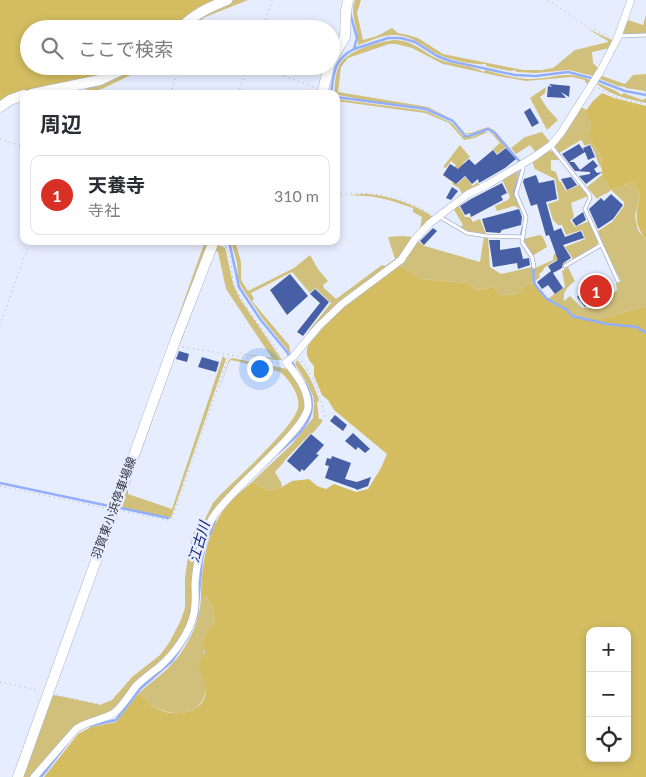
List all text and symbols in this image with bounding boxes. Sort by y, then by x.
search box [20,20,340,75]
icon: search [38,34,66,62]
text: ここで検索 [78,37,173,60]
text: 周辺 [40,111,82,136]
text: 天養寺 [88,173,145,196]
text: 1 [52,186,62,205]
text: 310 m [274,186,319,205]
text: 寺社 [88,200,120,219]
pin: 1 [580,272,612,310]
your location [247,356,273,382]
street label: 羽賀東小浜停車場線 [88,455,139,561]
water label: 江古川 [185,517,213,564]
map controls [586,627,631,762]
button: + [586,627,631,672]
button: − [586,672,631,717]
button: locate [586,717,631,762]

